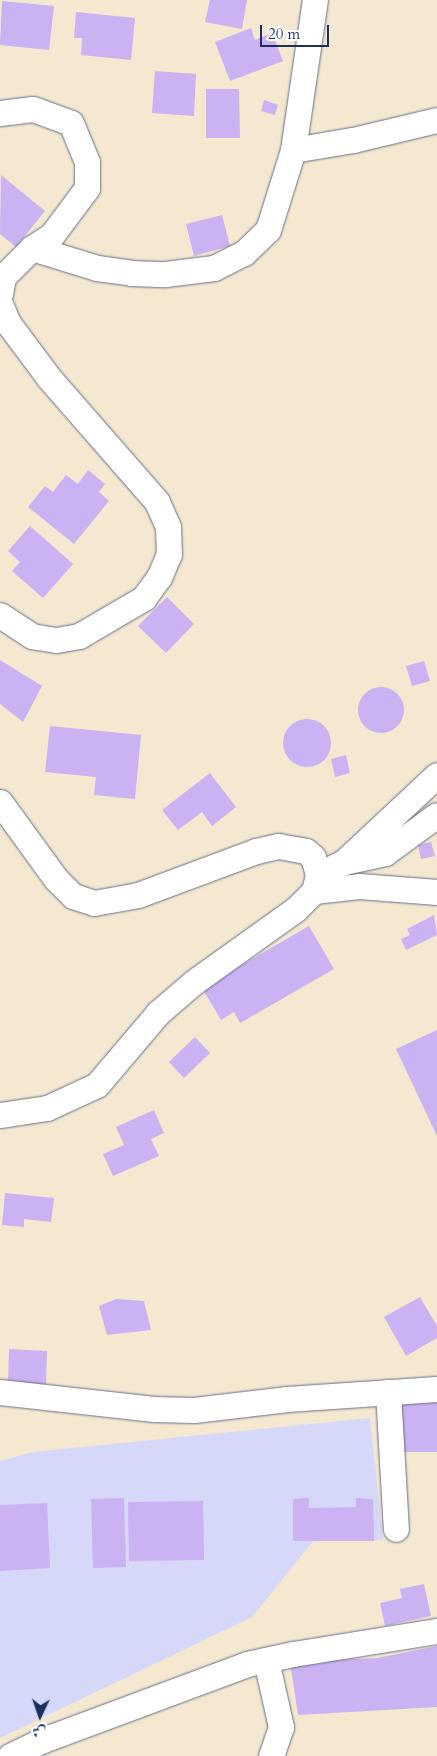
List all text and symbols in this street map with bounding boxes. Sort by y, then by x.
scale bar [262,15,331,47]
text: 20 m [268,24,300,44]
north arrow [15,1691,65,1741]
text: ش [32,1722,47,1741]

